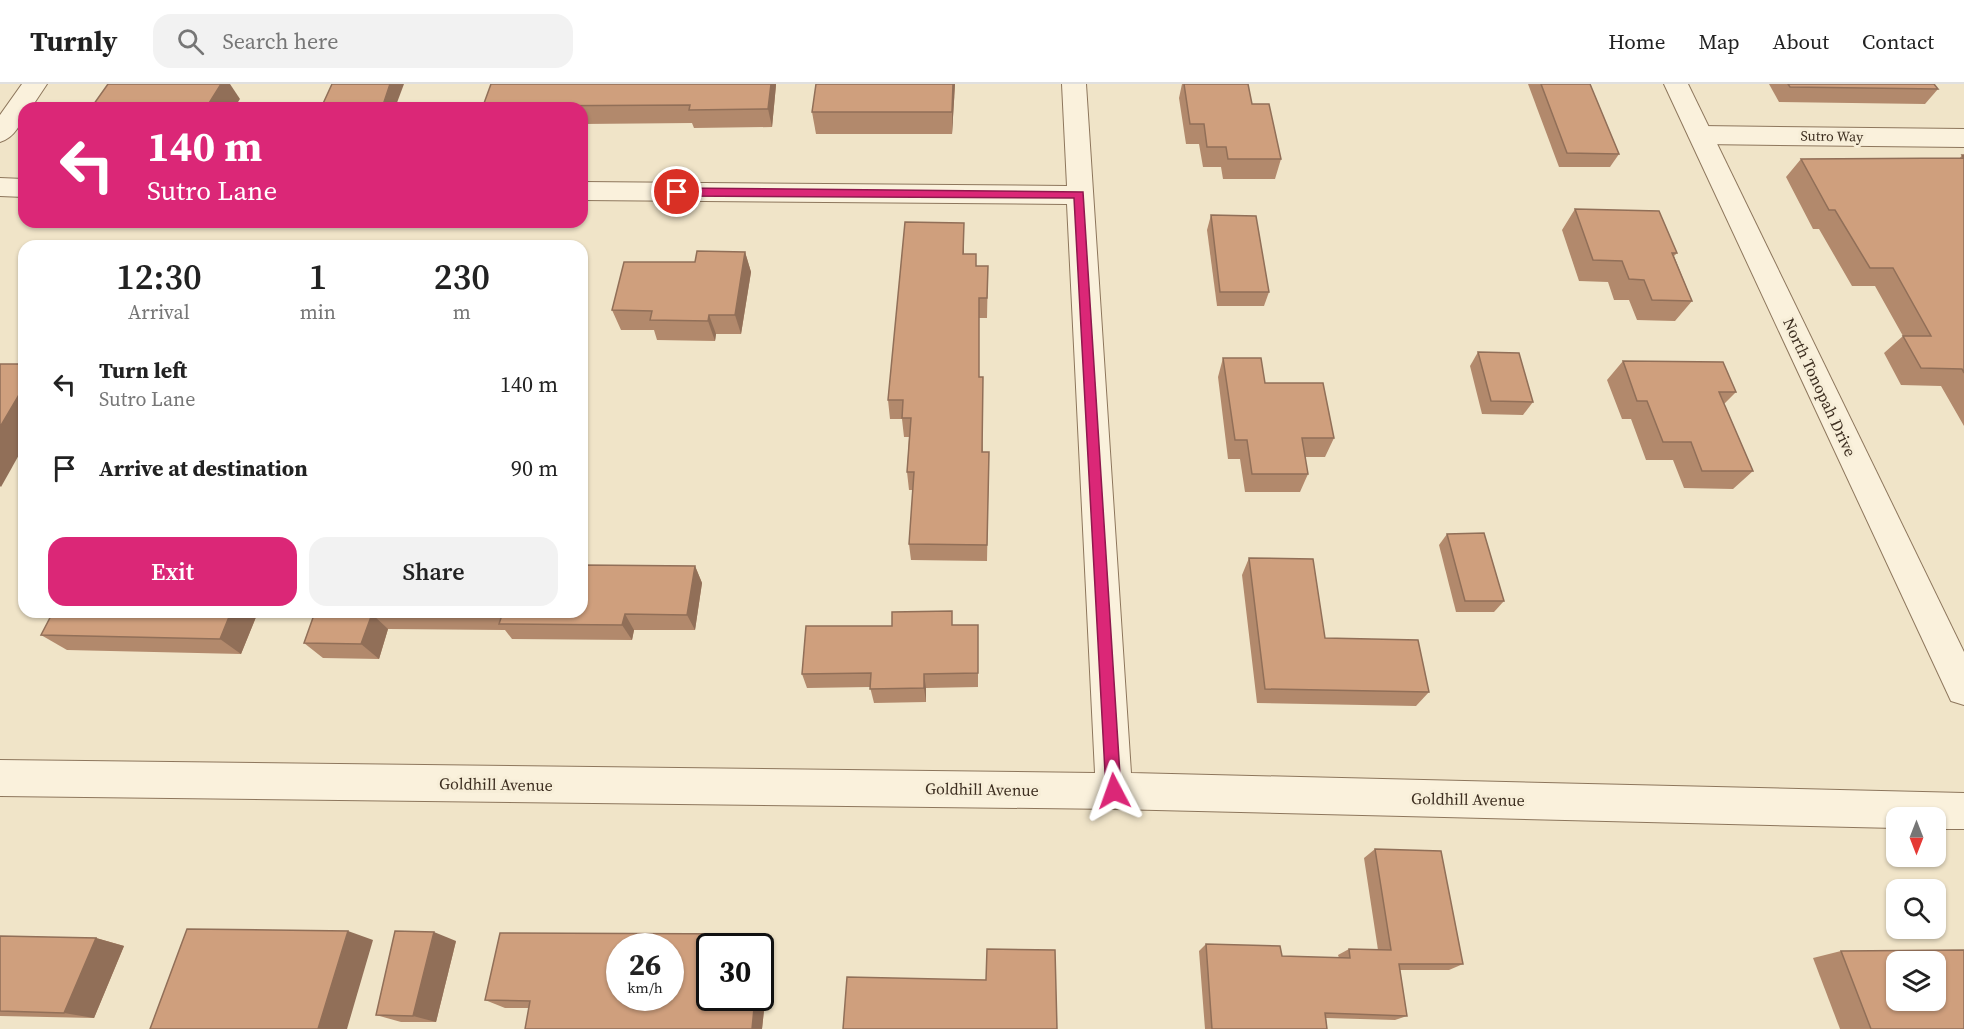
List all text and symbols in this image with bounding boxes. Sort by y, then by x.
search box [153,14,573,68]
text: Turnly [30,22,117,60]
icon: search [174,25,207,58]
text: Search here [222,26,338,56]
text: Home [1608,27,1666,56]
text: Map [1699,27,1740,56]
text: About [1773,27,1829,56]
text: Contact [1862,27,1934,56]
text: 140 m [147,117,262,175]
street label: Sutro Way [1800,125,1864,147]
icon: left [48,126,126,204]
pin [651,166,702,217]
text: Sutro Lane [147,172,277,209]
icon: arrive [660,175,693,208]
text: 12:30 [116,252,202,301]
text: 1 [308,252,327,301]
text: 230 [434,252,490,301]
text: Arrival [128,298,190,326]
text: min [300,298,336,326]
text: m [453,298,471,326]
street label: North Tonopah Drive [1778,314,1862,460]
text: Turn left [99,355,187,385]
icon: left [48,368,81,401]
text: 140 m [500,369,558,399]
text: Sutro Lane [99,385,195,413]
icon: arrive [48,452,81,485]
text: Arrive at destination [99,453,308,483]
text: 90 m [511,453,558,483]
button: Exit [48,537,297,606]
button: Share [309,537,558,606]
position arrow [1082,759,1146,823]
street label: Goldhill Avenue [439,772,553,796]
street label: Goldhill Avenue [925,777,1039,801]
street label: Goldhill Avenue [1411,787,1525,811]
north arrow [1886,807,1946,867]
map controls [1886,807,1946,1011]
button: search [1886,879,1946,939]
speed limit sign: 30 [696,933,774,1011]
text: 26 [629,944,661,985]
button: layers [1886,951,1946,1011]
text: km/h [627,977,663,998]

